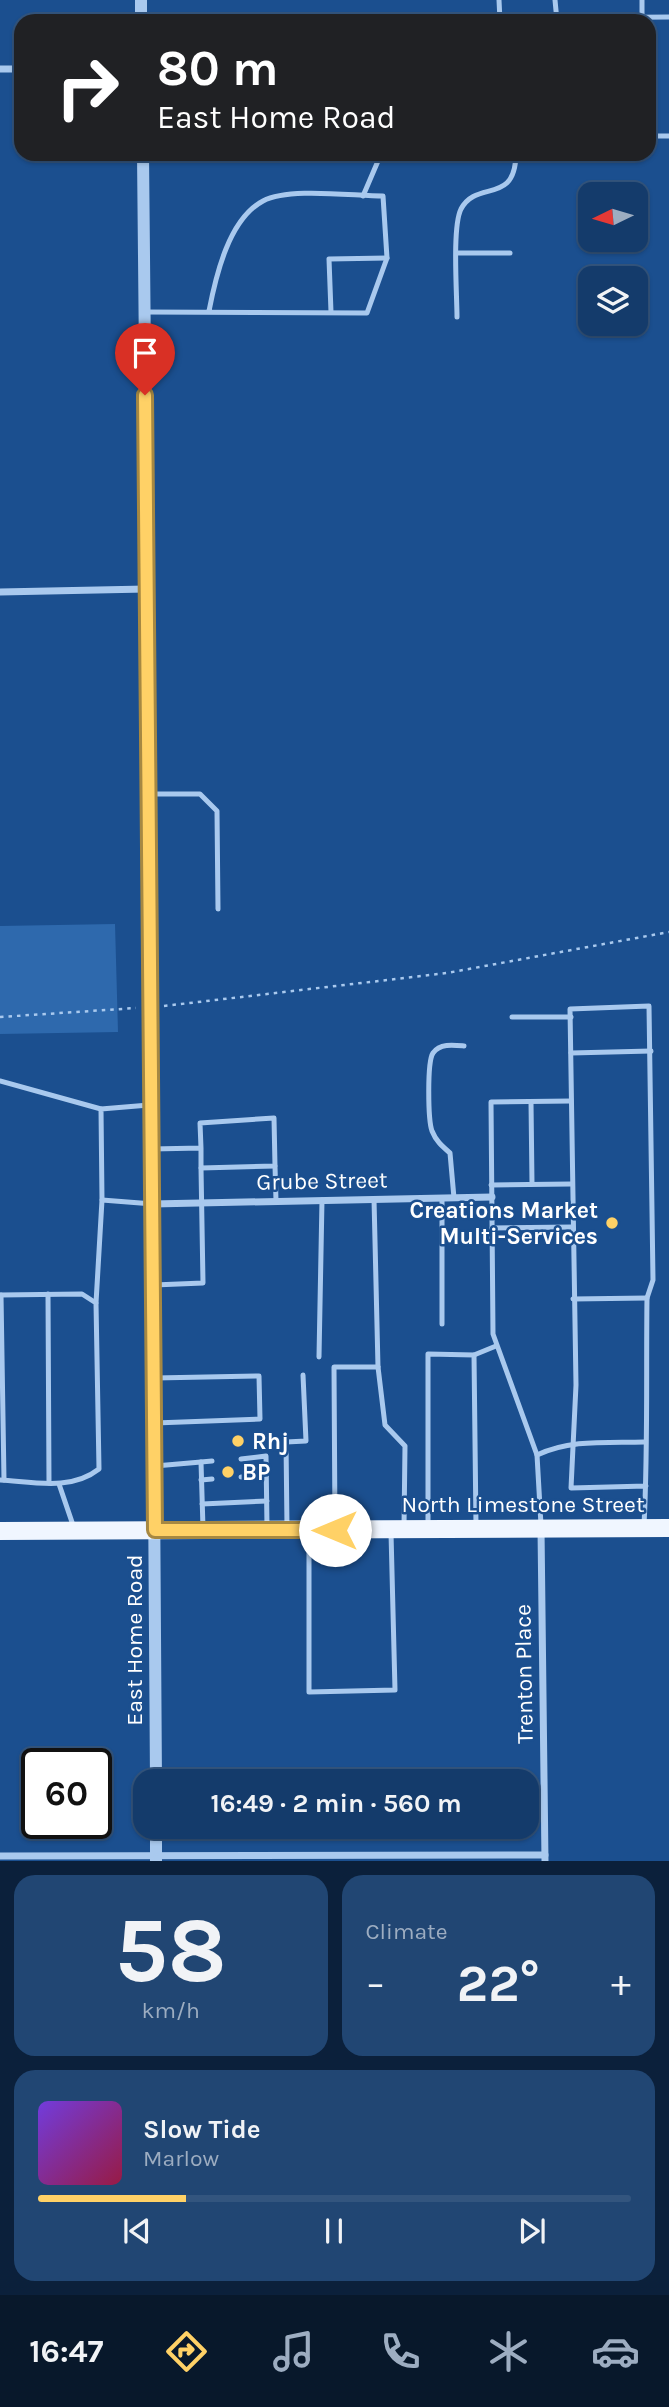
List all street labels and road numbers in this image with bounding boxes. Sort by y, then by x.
street label: Grube Street [256,1166,388,1196]
street label: North Limestone Street [401,1491,645,1518]
street label: East Home Road [121,1554,148,1726]
street label: Trenton Place [509,1604,539,1744]

